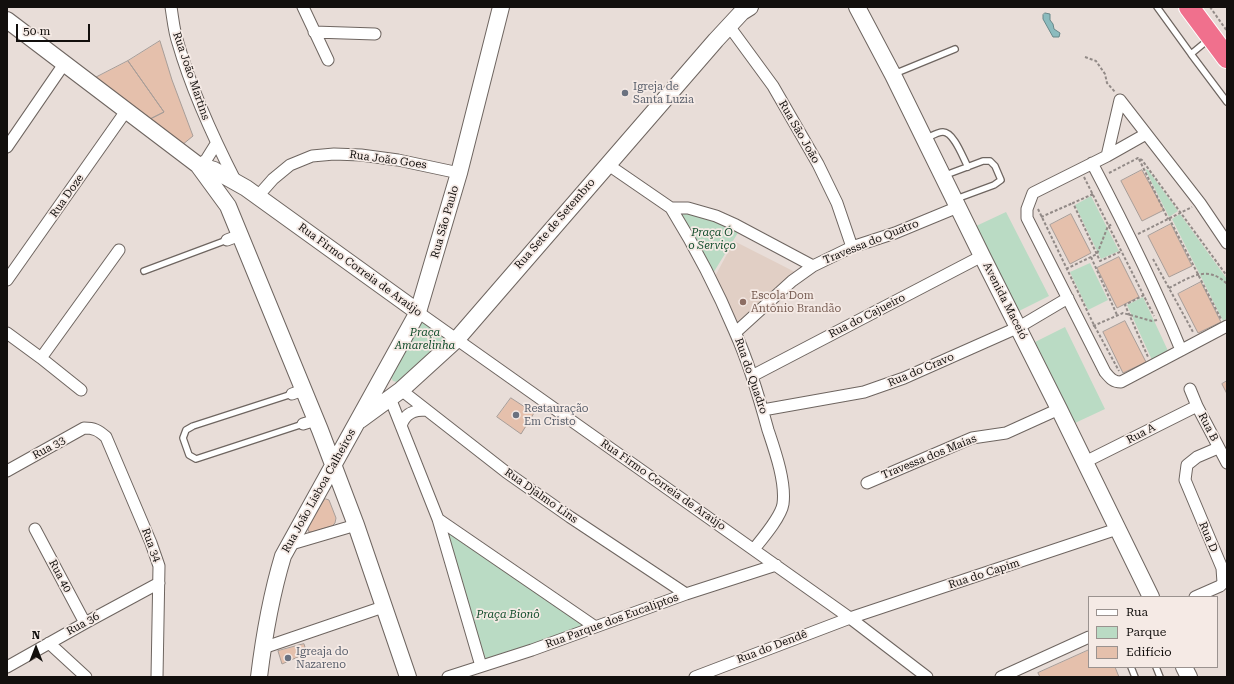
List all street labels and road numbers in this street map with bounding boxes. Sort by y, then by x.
street label: Rua João Martins [170,30,212,122]
street label: Rua São João [776,98,822,166]
street label: Rua João Goes [349,148,427,172]
street label: Rua Doze [47,172,87,220]
street label: Rua Sete de Setembro [512,176,598,272]
street label: Rua São Paulo [428,184,462,260]
street label: Travessa do Quatro [821,217,921,267]
street label: Rua Firmo Correia de Araújo [295,221,425,319]
street label: Avenida Maceió [980,260,1030,342]
street label: Rua do Cajueiro [826,291,908,341]
street label: Rua do Quadro [732,336,770,416]
street label: Rua do Cravo [886,350,956,390]
street label: Rua B [1195,410,1221,444]
street label: Rua A [1124,421,1158,447]
street label: Rua João Lisboa Calheiros [279,427,359,555]
street label: Travessa dos Maias [879,432,979,482]
street label: Rua 33 [30,434,68,462]
street label: Rua Firmo Correia de Araújo [598,437,728,533]
street label: Rua Djalmo Lins [502,466,580,526]
street label: Rua D [1196,520,1220,554]
street label: Rua 34 [139,526,163,564]
street label: Rua do Capim [947,556,1021,592]
street label: Rua 40 [46,557,74,595]
street label: Rua Parque dos Eucaliptos [544,591,680,651]
street label: Rua 36 [64,610,102,638]
street label: Rua do Dendê [735,628,809,666]

